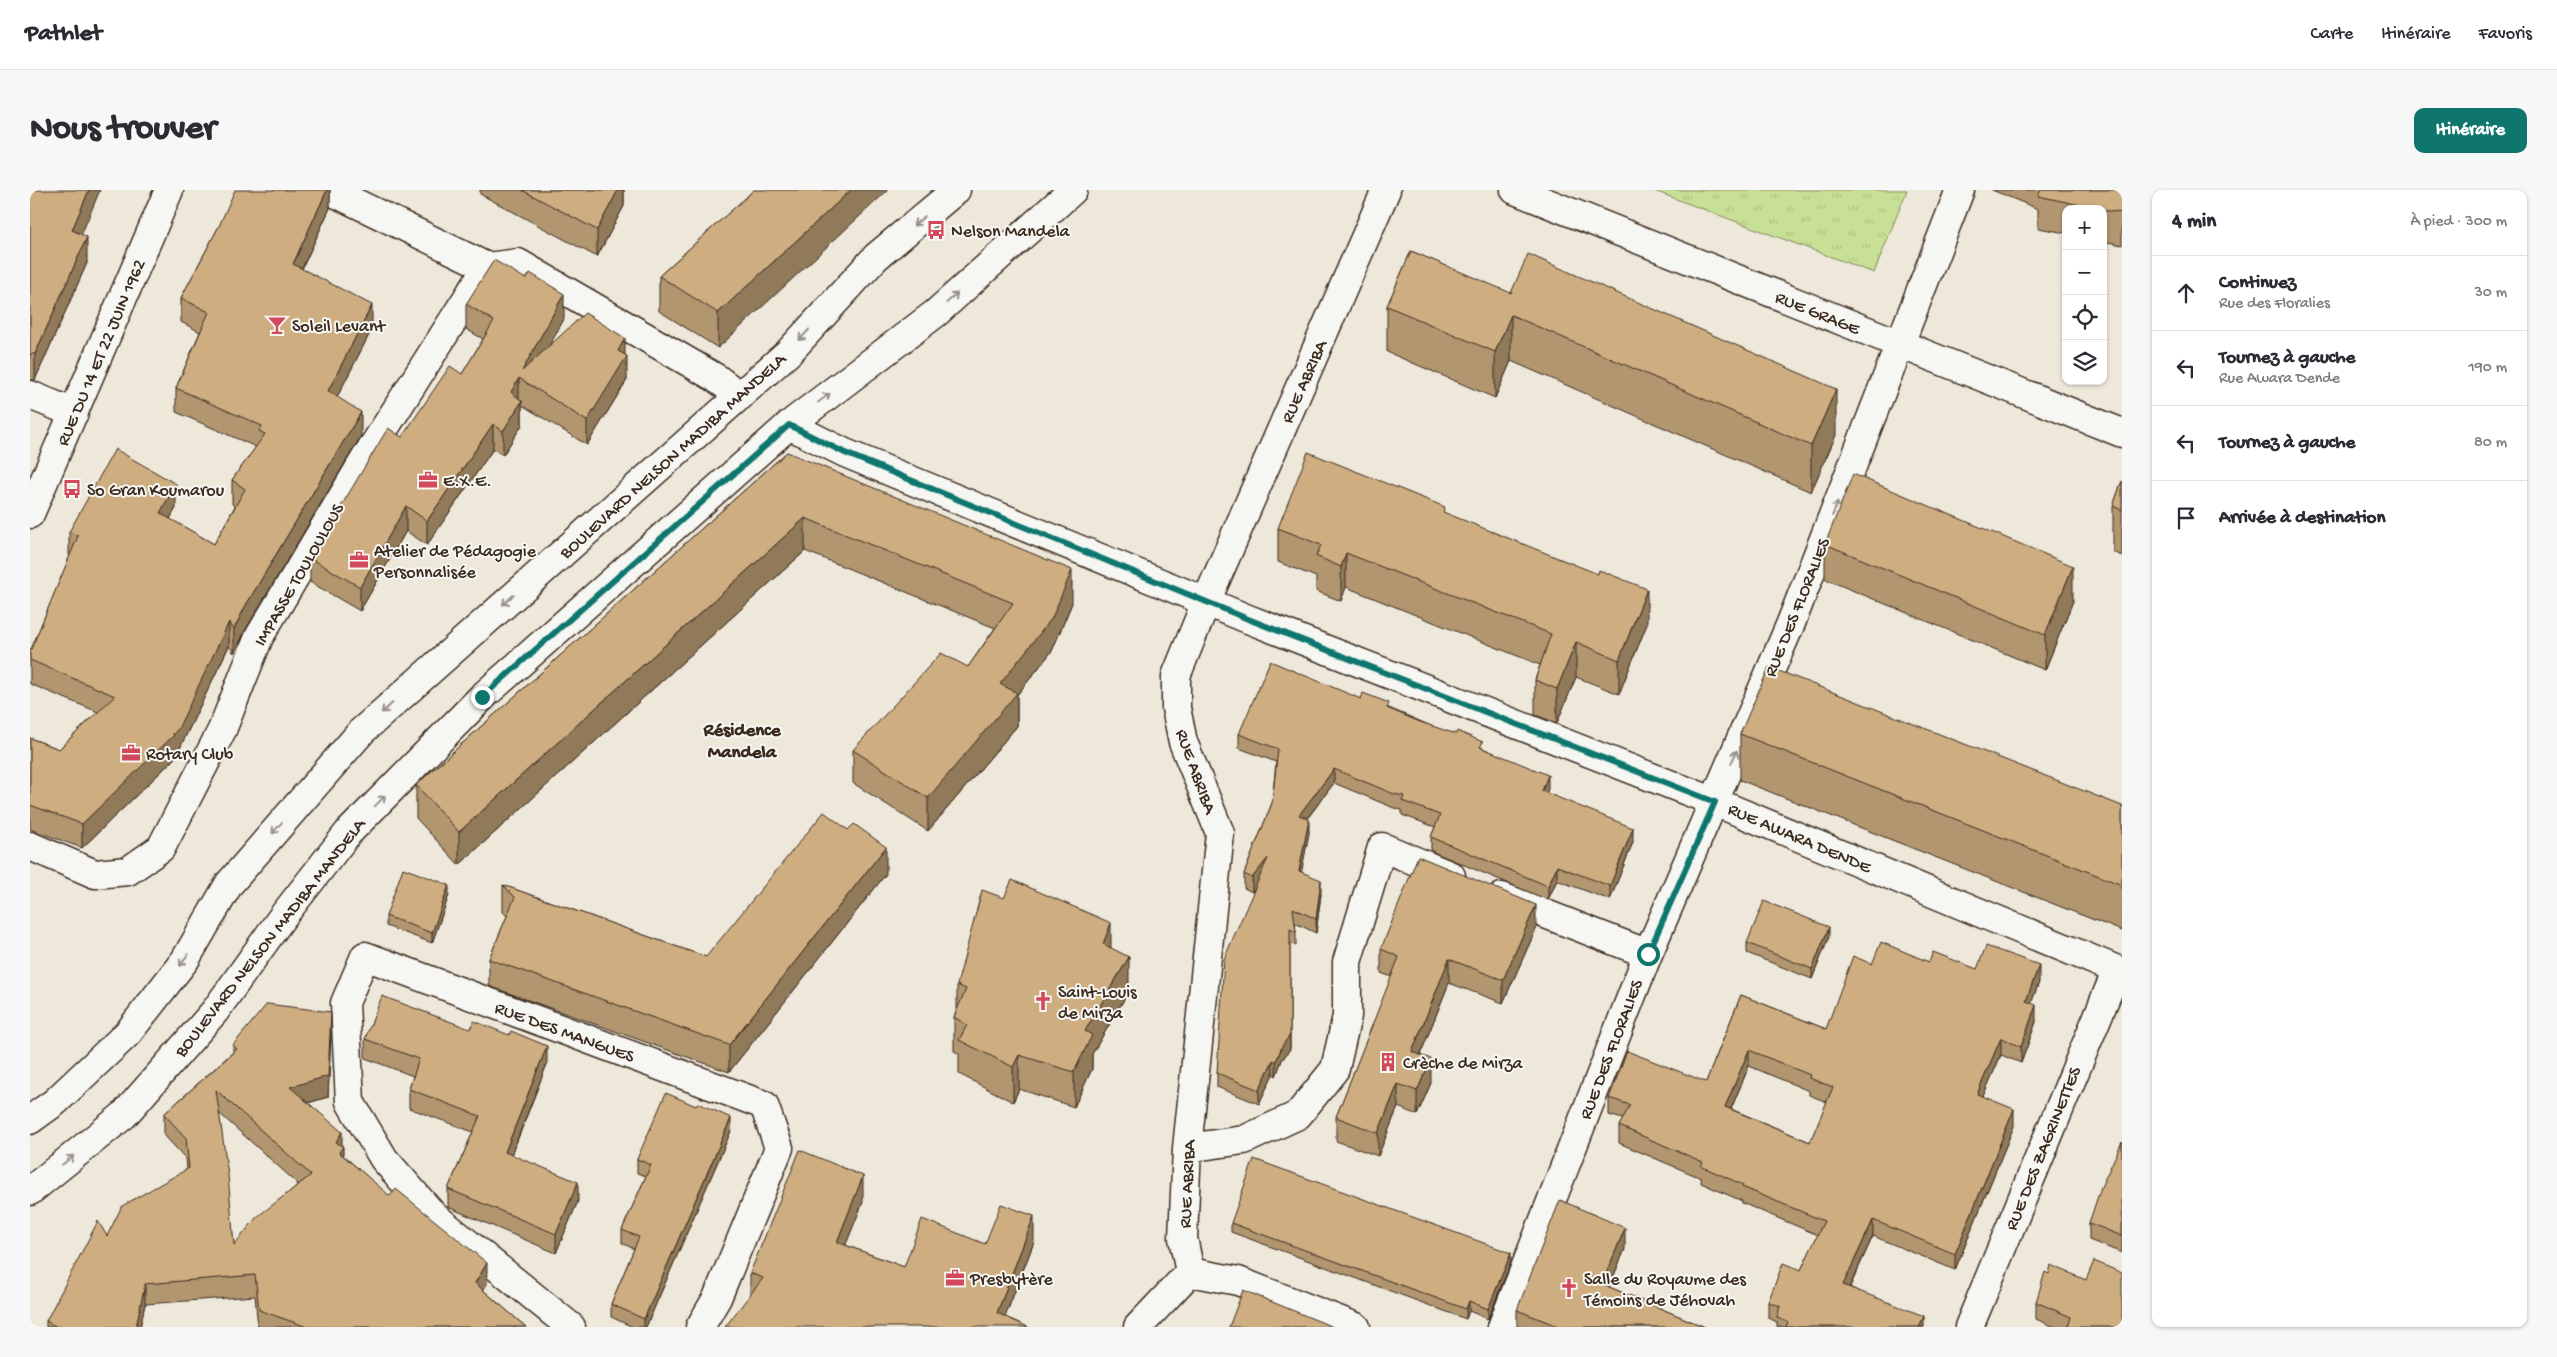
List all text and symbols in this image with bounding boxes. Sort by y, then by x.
text: Pathlet [25,20,102,49]
text: Carte [2310,24,2353,45]
text: Itinéraire [2381,24,2451,45]
text: Favoris [2479,24,2532,45]
button: Itinéraire [2414,108,2527,153]
text: Nous trouver [30,110,216,151]
map controls [2062,205,2107,385]
button: + [2062,205,2107,250]
text: 4 min [2172,210,2216,235]
text: À pied · 300 m [2411,213,2507,232]
one-way arrow [913,216,926,227]
bus stop icon: Nelson Mandela [925,219,947,241]
place label: Nelson Mandela [951,222,1071,243]
button: − [2062,250,2107,295]
street label: RUE DU 14 ET 22 JUIN 1962 [53,256,151,449]
text: Continuez [2219,272,2296,295]
icon: ahead [2172,279,2200,307]
text: 30 m [2474,284,2507,303]
street label: RUE GRAGE [1772,288,1863,341]
one-way arrow [945,293,958,304]
button: locate [2062,295,2107,340]
text: Rue des Floralies [2219,295,2330,314]
bar icon: Soleil Levant [266,314,288,336]
place label: Soleil Levant [292,317,386,338]
one-way arrow [798,329,810,342]
street label: RUE ABRIBA [1278,336,1333,427]
button: layers [2062,340,2107,385]
text: Tournez à gauche [2219,347,2355,370]
street label: BOULEVARD NELSON MADIBA MANDELA [555,349,792,565]
icon: left [2172,354,2200,382]
text: 190 m [2468,359,2507,378]
text: Rue Awara Dende [2219,370,2340,389]
one-way arrow [817,393,830,404]
icon: left [2172,429,2200,457]
text: Tournez à gauche [2219,432,2355,455]
text: 80 m [2474,434,2507,453]
office icon: E.X.E. [417,469,439,491]
place label: E.X.E. [443,472,492,493]
bus stop icon: So Gran Koumarou [61,478,83,500]
place label: So Gran Koumarou [87,481,225,502]
street label: IMPASSE TOULOULOUS [251,499,350,651]
one-way arrow [1831,502,1840,517]
icon: arrive [2172,504,2200,532]
text: Arrivée à destination [2219,507,2385,530]
street label: RUE DES FLORALIES [1761,535,1836,681]
place label: Atelier de Pédagogie Personnalisée [373,542,537,584]
office icon: Atelier de Pédagogie Personnalisée [348,549,370,571]
one-way arrow [502,594,515,606]
route end [471,686,494,709]
one-way arrow [381,703,394,714]
district label: Résidence Mandela [702,720,782,765]
street label: RUE ABRIBA [1170,727,1220,818]
office icon: Rotary Club [120,742,142,764]
place label: Rotary Club [146,745,234,766]
one-way arrow [1730,750,1740,765]
one-way arrow [374,795,386,807]
street label: RUE AWARA DENDE [1724,800,1875,879]
street label: BOULEVARD NELSON MADIBA MANDELA [171,814,372,1063]
one-way arrow [272,821,283,834]
route start [1637,943,1660,966]
one-way arrow [179,953,189,967]
street label: RUE DES FLORALIES [1576,976,1649,1123]
place label: Saint-Louis de Mirza [1058,983,1138,1025]
church icon: Saint-Louis de Mirza [1032,990,1054,1012]
street label: RUE DES MANGUES [491,998,637,1069]
building icon: Crèche de Mirza [1377,1051,1399,1073]
place label: Crèche de Mirza [1403,1054,1524,1075]
street label: RUE DES ZAGRINETTES [2002,1063,2087,1234]
street label: RUE ABRIBA [1176,1138,1201,1229]
one-way arrow [61,1155,74,1166]
office icon: Presbytère [944,1267,966,1289]
place label: Presbytère [969,1270,1054,1291]
place label: Salle du Royaume des Témoins de Jéhovah [1583,1270,1747,1312]
church icon: Salle du Royaume des Témoins de Jéhovah [1558,1277,1580,1299]

